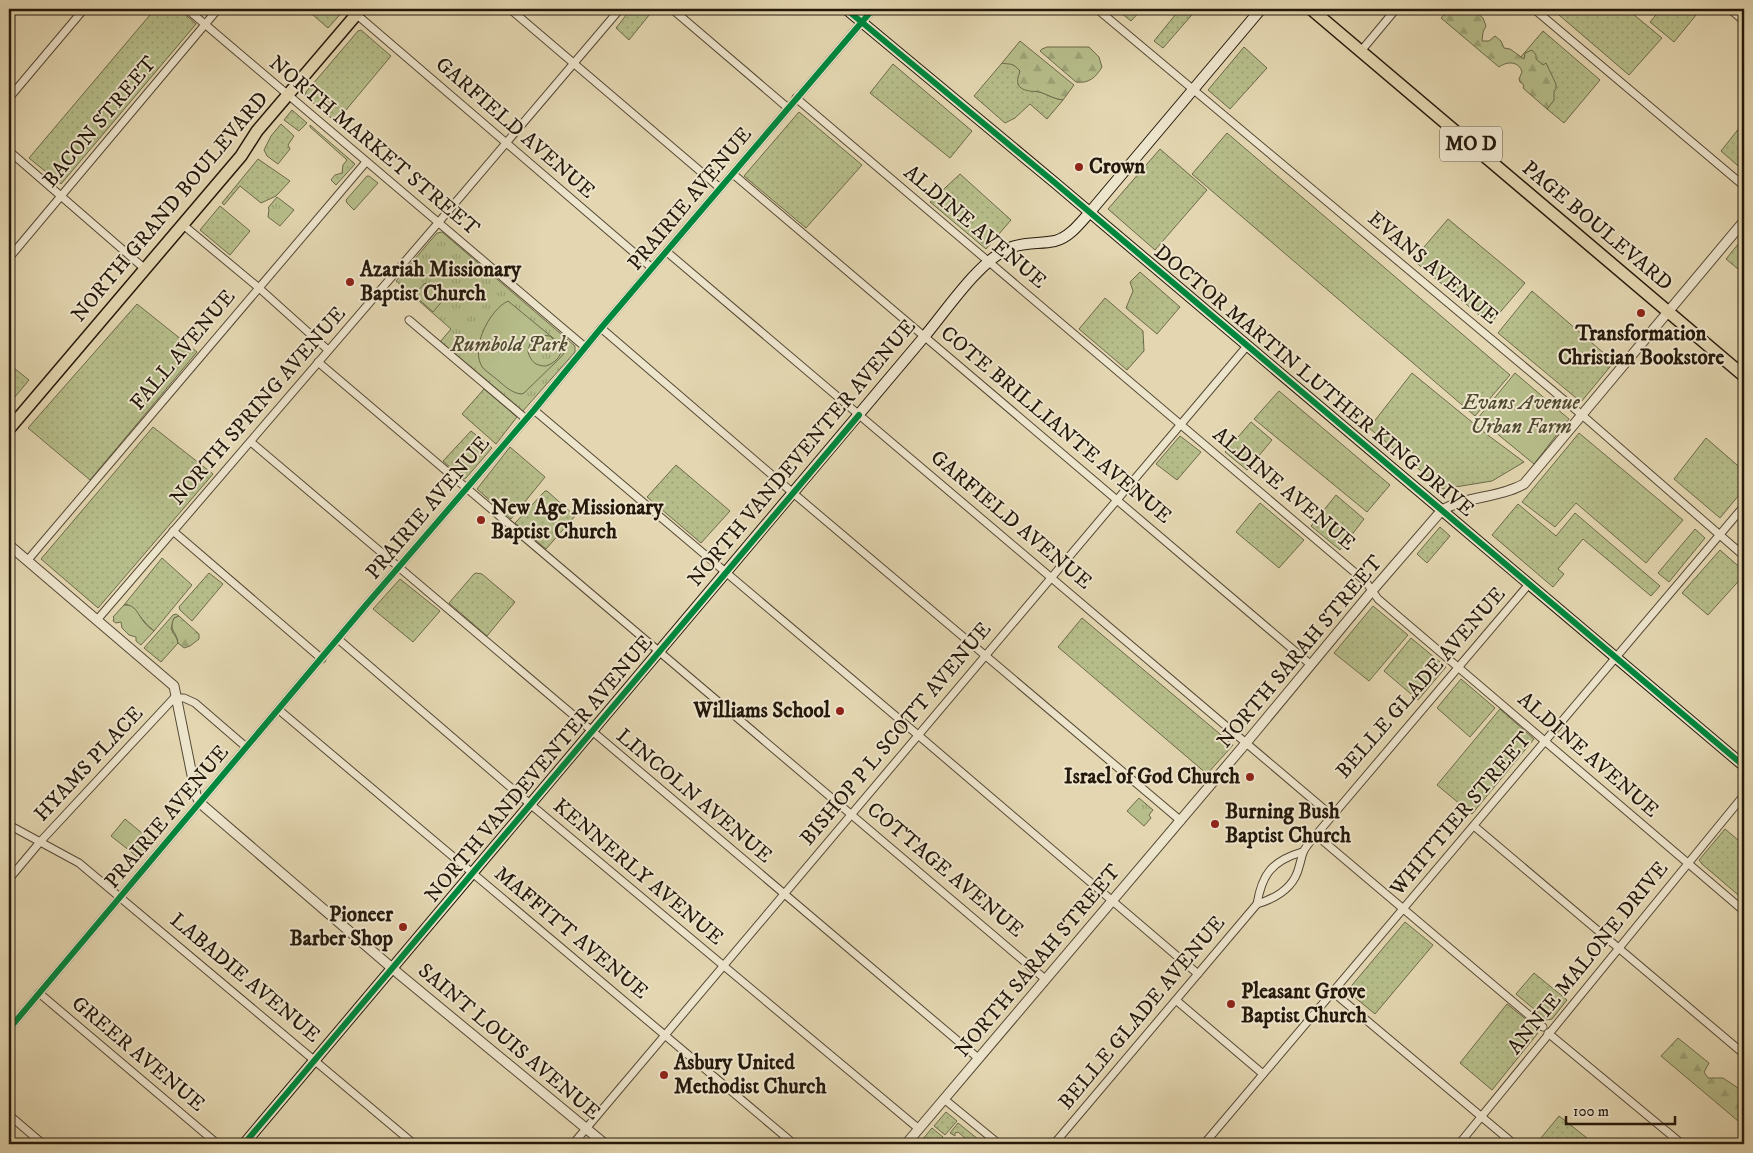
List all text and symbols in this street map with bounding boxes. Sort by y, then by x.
street label: NORTH MARKET STREET [263,50,485,242]
street label: BACON STREET [38,51,163,193]
street label: GARFIELD AVENUE [430,52,600,204]
street label: NORTH GRAND BOULEVARD [66,86,274,328]
street label: PRAIRIE AVENUE [622,122,758,276]
road number: MO D [1440,126,1502,162]
place label: Crown [1089,154,1146,180]
street label: PAGE BOULEVARD [1516,155,1678,297]
street label: ALDINE AVENUE [898,160,1052,294]
marker: Crown [1073,161,1085,173]
street label: EVANS AVENUE [1362,206,1504,330]
street label: DOCTOR MARTIN LUTHER KING DRIVE [1149,239,1480,523]
place label: Azariah Missionary Baptist Church [359,257,522,307]
marker: Azariah Missionary Baptist Church [344,276,356,288]
street label: FALL AVENUE [125,284,241,416]
street label: NORTH SPRING AVENUE [165,301,352,511]
marker: Transformation Christian Bookstore [1635,307,1647,319]
street label: NORTH VANDEVENTER AVENUE [682,314,922,592]
street label: COTE BRILLIANTE AVENUE [935,321,1177,530]
place label: Transformation Christian Bookstore [1558,321,1724,371]
park label: Rumbold Park [449,332,568,358]
park label: Evans Avenue Urban Farm [1461,390,1581,440]
street label: ALDINE AVENUE [1207,422,1361,556]
street label: PRAIRIE AVENUE [360,431,496,585]
street label: GARFIELD AVENUE [925,445,1097,595]
place label: New Age Missionary Baptist Church [491,495,664,545]
marker: New Age Missionary Baptist Church [475,514,487,526]
street label: NORTH SARAH STREET [1212,550,1388,754]
street label: BELLE GLADE AVENUE [1331,582,1511,784]
street label: BISHOP P L SCOTT AVENUE [795,617,997,851]
street label: NORTH VANDEVENTER AVENUE [419,630,659,908]
street label: ALDINE AVENUE [1512,687,1664,823]
place label: Williams School [692,698,831,724]
street label: HYAMS PLACE [29,701,149,827]
marker: Williams School [834,705,846,717]
street label: LINCOLN AVENUE [611,723,777,869]
street label: WHITTIER STREET [1384,727,1537,902]
street label: PRAIRIE AVENUE [99,740,235,894]
place label: Israel of God Church [1064,764,1241,790]
marker: Israel of God Church [1244,771,1256,783]
street label: KENNERLY AVENUE [547,793,729,951]
street label: COTTAGE AVENUE [861,797,1029,943]
place label: Burning Bush Baptist Church [1225,799,1352,849]
marker: Burning Bush Baptist Church [1209,818,1221,830]
street label: ANNIE MALONE DRIVE [1502,856,1674,1060]
street label: NORTH SARAH STREET [950,859,1126,1063]
street label: MAFFITT AVENUE [489,861,653,1005]
place label: Pioneer Barber Shop [289,902,394,952]
street label: LABADIE AVENUE [165,908,326,1049]
street label: BELLE GLADE AVENUE [1053,911,1231,1115]
marker: Pioneer Barber Shop [397,921,409,933]
street label: SAINT LOUIS AVENUE [412,958,606,1126]
place label: Pleasant Grove Baptist Church [1241,979,1368,1029]
street label: GREER AVENUE [66,991,210,1117]
marker: Pleasant Grove Baptist Church [1225,998,1237,1010]
place label: Asbury United Methodist Church [673,1050,827,1100]
marker: Asbury United Methodist Church [658,1069,670,1081]
scale bar [1566,1093,1674,1125]
text: 100 m [1573,1102,1609,1121]

